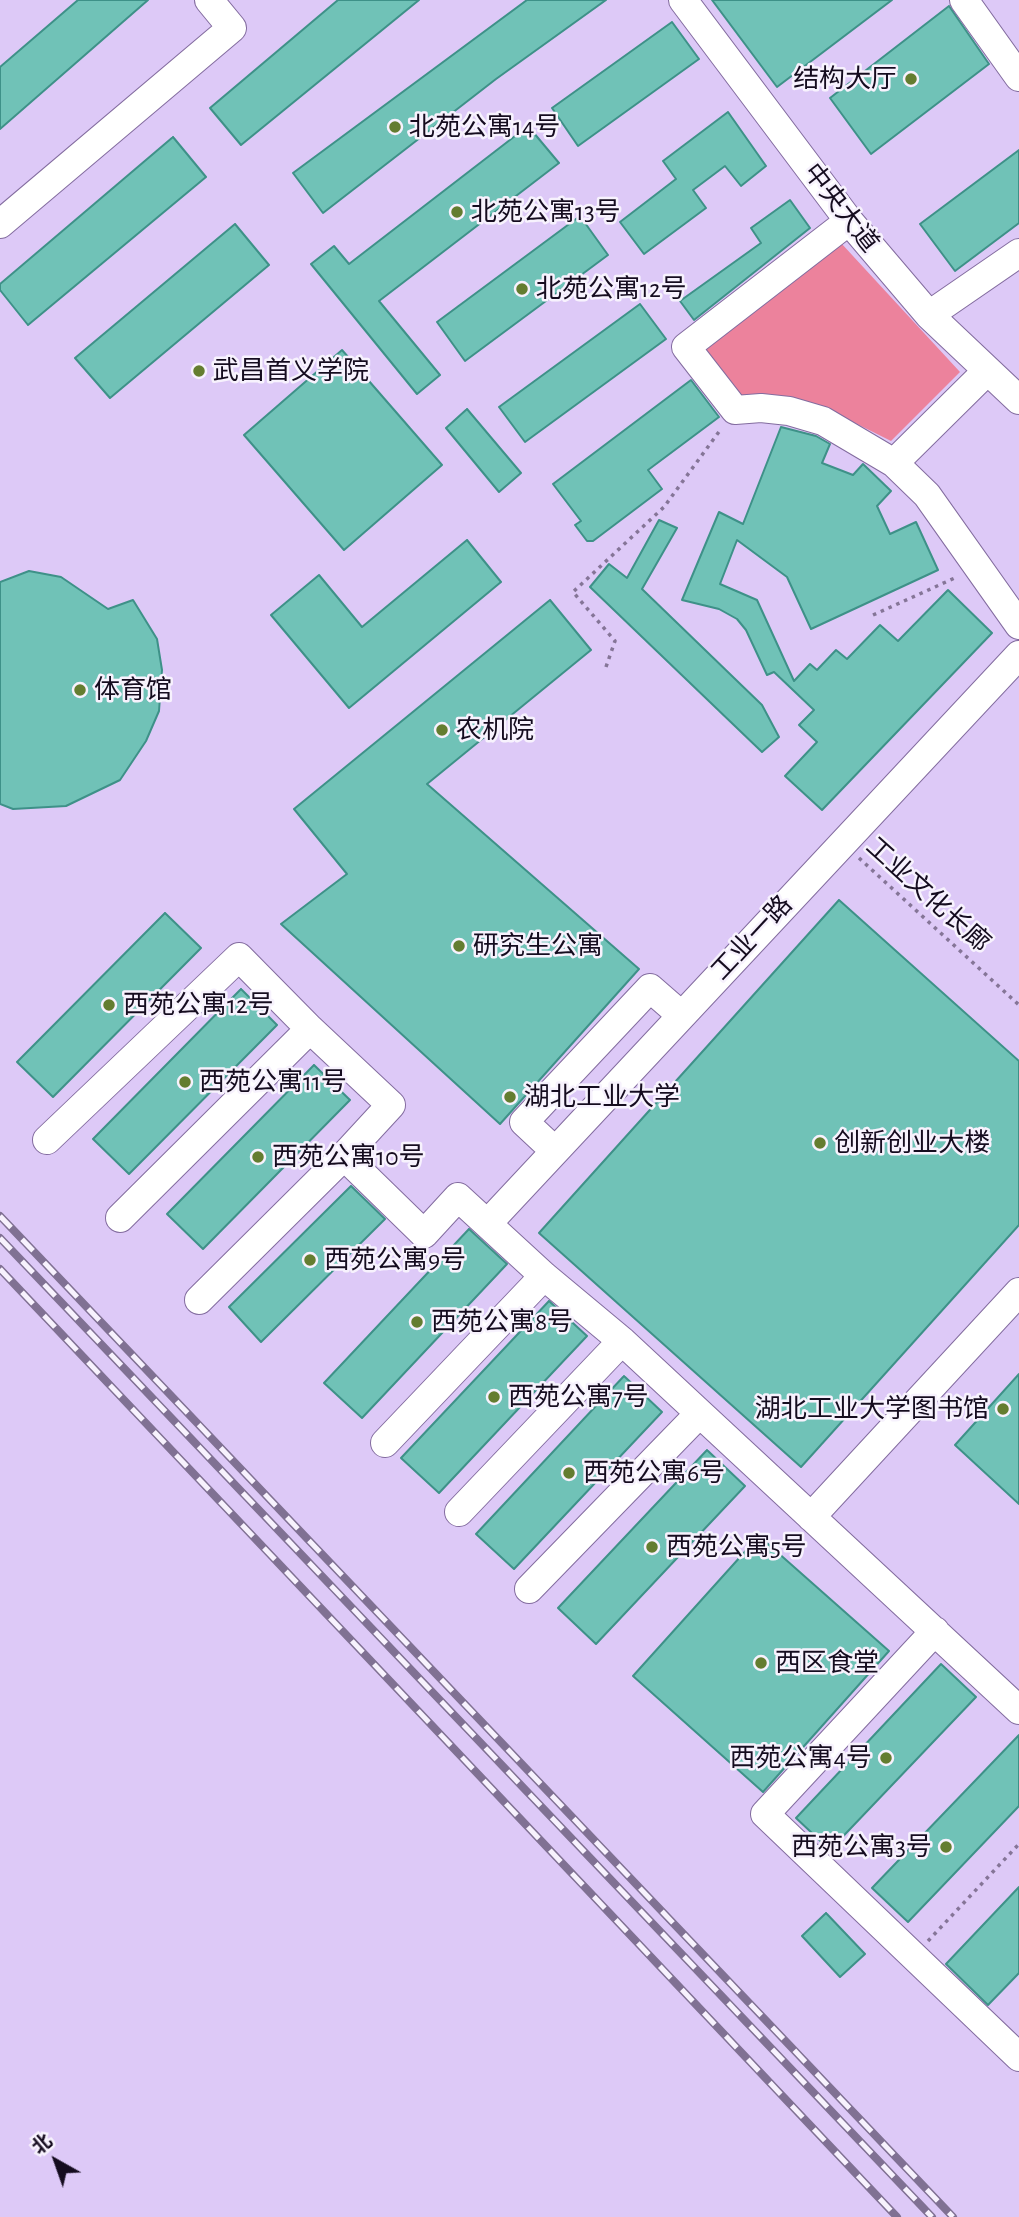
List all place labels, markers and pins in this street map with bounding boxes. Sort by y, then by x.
place label: 结构大厅 [793,63,897,95]
marker: 结构大厅 [903,71,919,87]
place label: 北苑公寓14号 [409,111,560,143]
marker: 北苑公寓14号 [387,119,403,135]
place label: 北苑公寓13号 [471,196,621,228]
marker: 北苑公寓13号 [449,204,465,220]
place label: 北苑公寓12号 [536,273,687,305]
marker: 北苑公寓12号 [514,281,530,297]
place label: 武昌首义学院 [213,355,369,387]
marker: 武昌首义学院 [191,363,207,379]
place label: 体育馆 [94,674,172,706]
marker: 体育馆 [72,682,88,698]
place label: 农机院 [456,714,534,746]
marker: 农机院 [434,722,450,738]
place label: 研究生公寓 [473,930,603,962]
marker: 研究生公寓 [451,938,467,954]
place label: 西苑公寓12号 [123,989,274,1021]
marker: 西苑公寓12号 [101,997,117,1013]
place label: 西苑公寓11号 [199,1066,347,1098]
marker: 西苑公寓11号 [177,1074,193,1090]
place label: 湖北工业大学 [524,1081,680,1113]
marker: 湖北工业大学 [502,1089,518,1105]
place label: 创新创业大楼 [834,1127,990,1159]
marker: 创新创业大楼 [812,1135,828,1151]
place label: 西苑公寓10号 [272,1141,425,1173]
marker: 西苑公寓10号 [250,1149,266,1165]
place label: 西苑公寓9号 [324,1244,466,1276]
marker: 西苑公寓9号 [302,1252,318,1268]
place label: 西苑公寓8号 [431,1306,573,1338]
marker: 西苑公寓8号 [409,1314,425,1330]
place label: 西苑公寓7号 [508,1381,649,1413]
marker: 西苑公寓7号 [486,1389,502,1405]
place label: 湖北工业大学图书馆 [755,1393,989,1425]
marker: 湖北工业大学图书馆 [995,1401,1011,1417]
place label: 西苑公寓6号 [583,1457,725,1489]
marker: 西苑公寓6号 [561,1465,577,1481]
place label: 西苑公寓5号 [666,1531,807,1563]
marker: 西苑公寓5号 [644,1539,660,1555]
place label: 西区食堂 [775,1647,879,1679]
marker: 西区食堂 [753,1655,769,1671]
place label: 西苑公寓4号 [729,1742,872,1774]
marker: 西苑公寓4号 [878,1750,894,1766]
place label: 西苑公寓3号 [791,1831,932,1863]
marker: 西苑公寓3号 [938,1839,954,1855]

